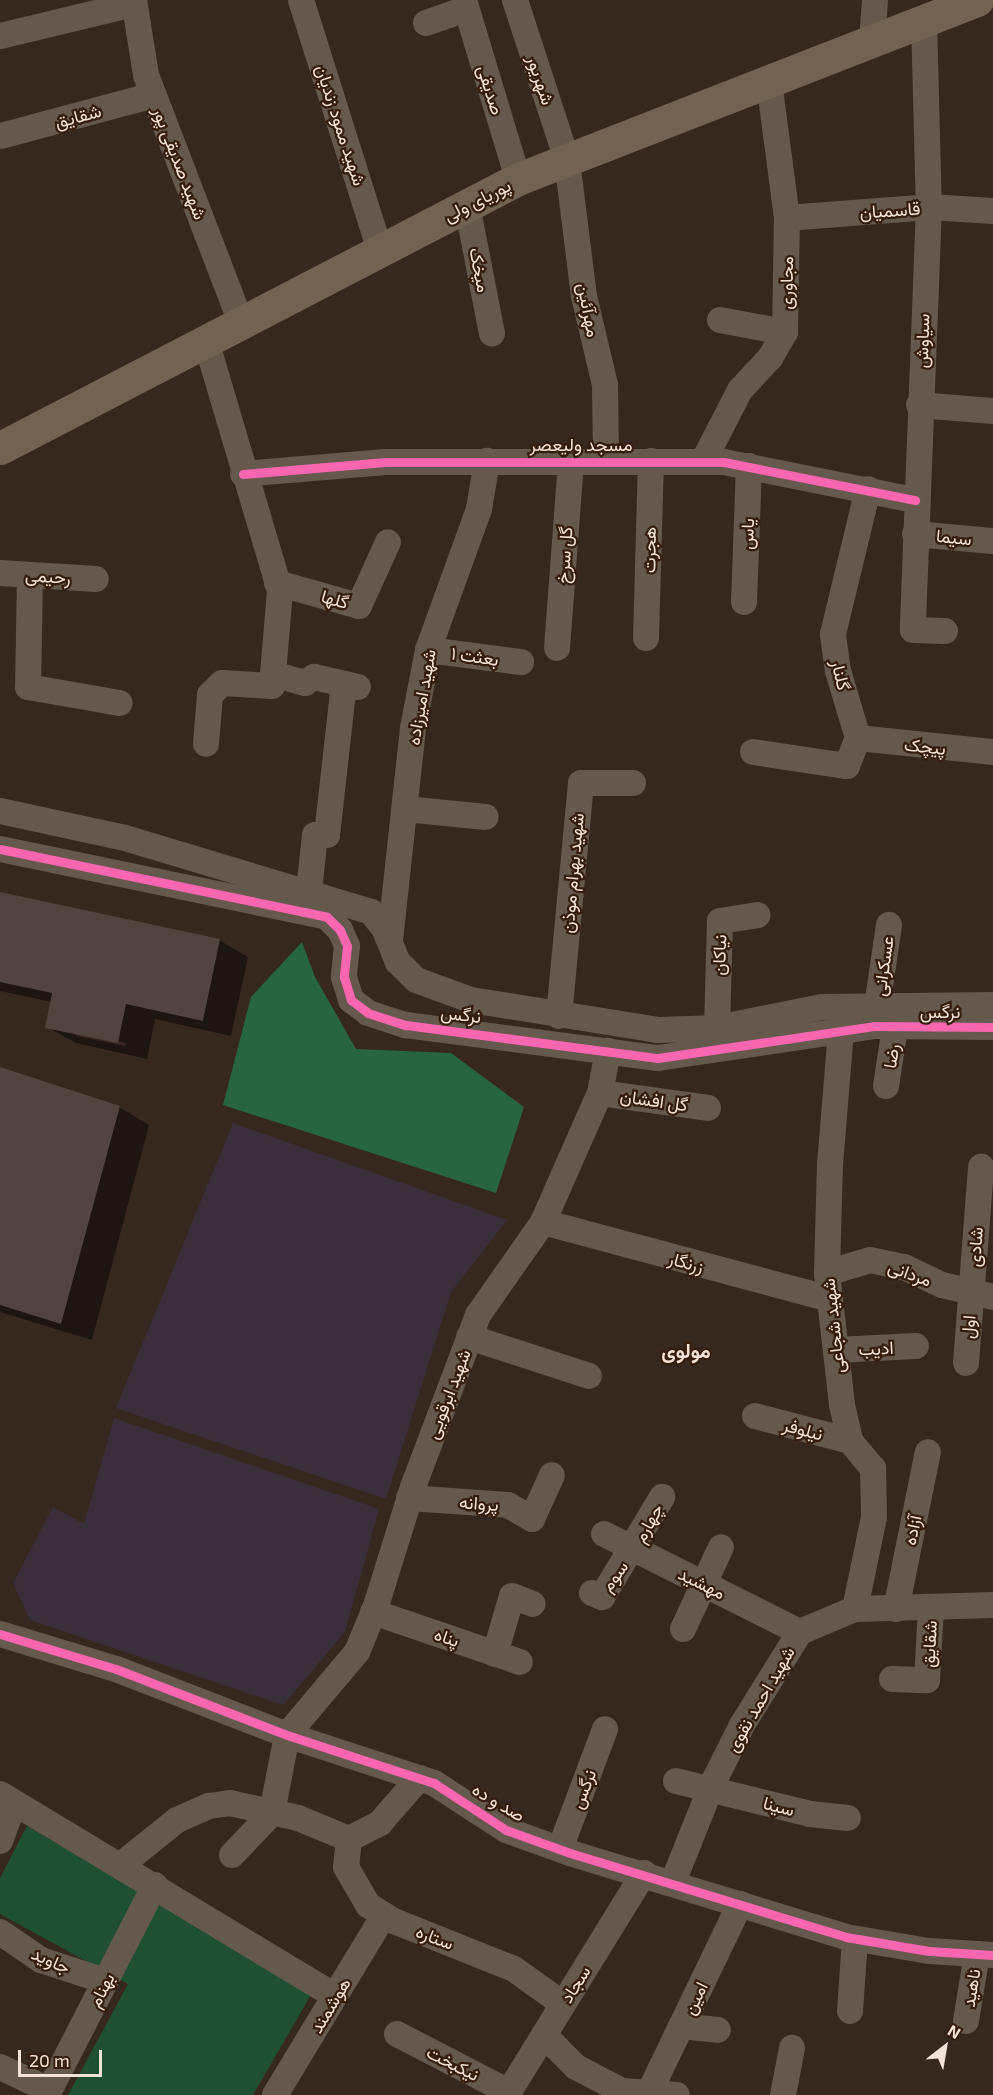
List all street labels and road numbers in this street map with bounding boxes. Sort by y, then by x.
street label: شهریور [523,52,559,108]
street label: شهید ممود زندیان [311,62,371,188]
street label: صدیقی [473,63,509,117]
street label: شقایق [52,99,104,133]
street label: شهید صدیقی پور [149,104,211,222]
street label: پوریای ولی [440,174,514,226]
street label: قاسمیان [859,197,921,223]
street label: میخک [465,246,495,294]
street label: مجاوری [775,256,797,310]
street label: مهرآئین [573,281,605,339]
street label: سیاوش [910,313,934,369]
street label: مسجد ولیعصر [529,433,633,455]
street label: یاس [736,518,758,550]
street label: سیما [935,524,973,550]
street label: گل سرخ [551,526,577,584]
street label: هجرت [638,527,660,573]
street label: رحیمی [24,564,72,588]
street label: گلها [319,585,351,613]
street label: بعثت ۱ [450,642,500,670]
street label: شهید امیرزاده [402,647,440,747]
street label: گلنار [827,658,855,692]
street label: پیچک [903,733,947,759]
street label: شهید بهرام موذن [556,812,588,934]
street label: نیاکان [707,934,731,976]
street label: عسکرانی [868,935,898,997]
street label: نرگس [920,1000,960,1022]
street label: نرگس [440,1001,482,1027]
street label: رضا [878,1042,904,1070]
street label: گل افشان [619,1085,689,1115]
street label: شادی [963,1226,987,1268]
street label: زرنگار [666,1247,706,1277]
street label: مردانی [885,1255,935,1291]
street label: شهید شجاعی [817,1277,849,1375]
street label: اول [956,1314,980,1340]
street label: ادیب [858,1336,894,1360]
street label: شهید ابرقویی [421,1346,475,1442]
street label: نیلوفر [781,1413,825,1445]
street label: پروانه [459,1491,499,1515]
street label: چهارم [629,1500,667,1546]
street label: آزاده [898,1513,926,1547]
street label: سوم [596,1556,632,1596]
street label: مهشید [675,1562,729,1604]
street label: شقایق [917,1620,941,1668]
street label: پناه [432,1623,462,1651]
street label: شهید احمد نقوی [721,1642,799,1756]
street label: نرگس [566,1766,600,1812]
street label: صد و ده [469,1778,529,1826]
street label: سینا [761,1791,797,1821]
street label: ستاره [413,1920,457,1954]
street label: جاوید [28,1942,74,1978]
street label: سجاد [555,1961,595,2007]
street label: ناهید [957,1967,985,2009]
street label: بهنام [83,1969,119,2011]
street label: هوشمند [305,1973,355,2037]
street label: امین [678,1978,712,2018]
street label: نیکبخت [423,2041,483,2085]

